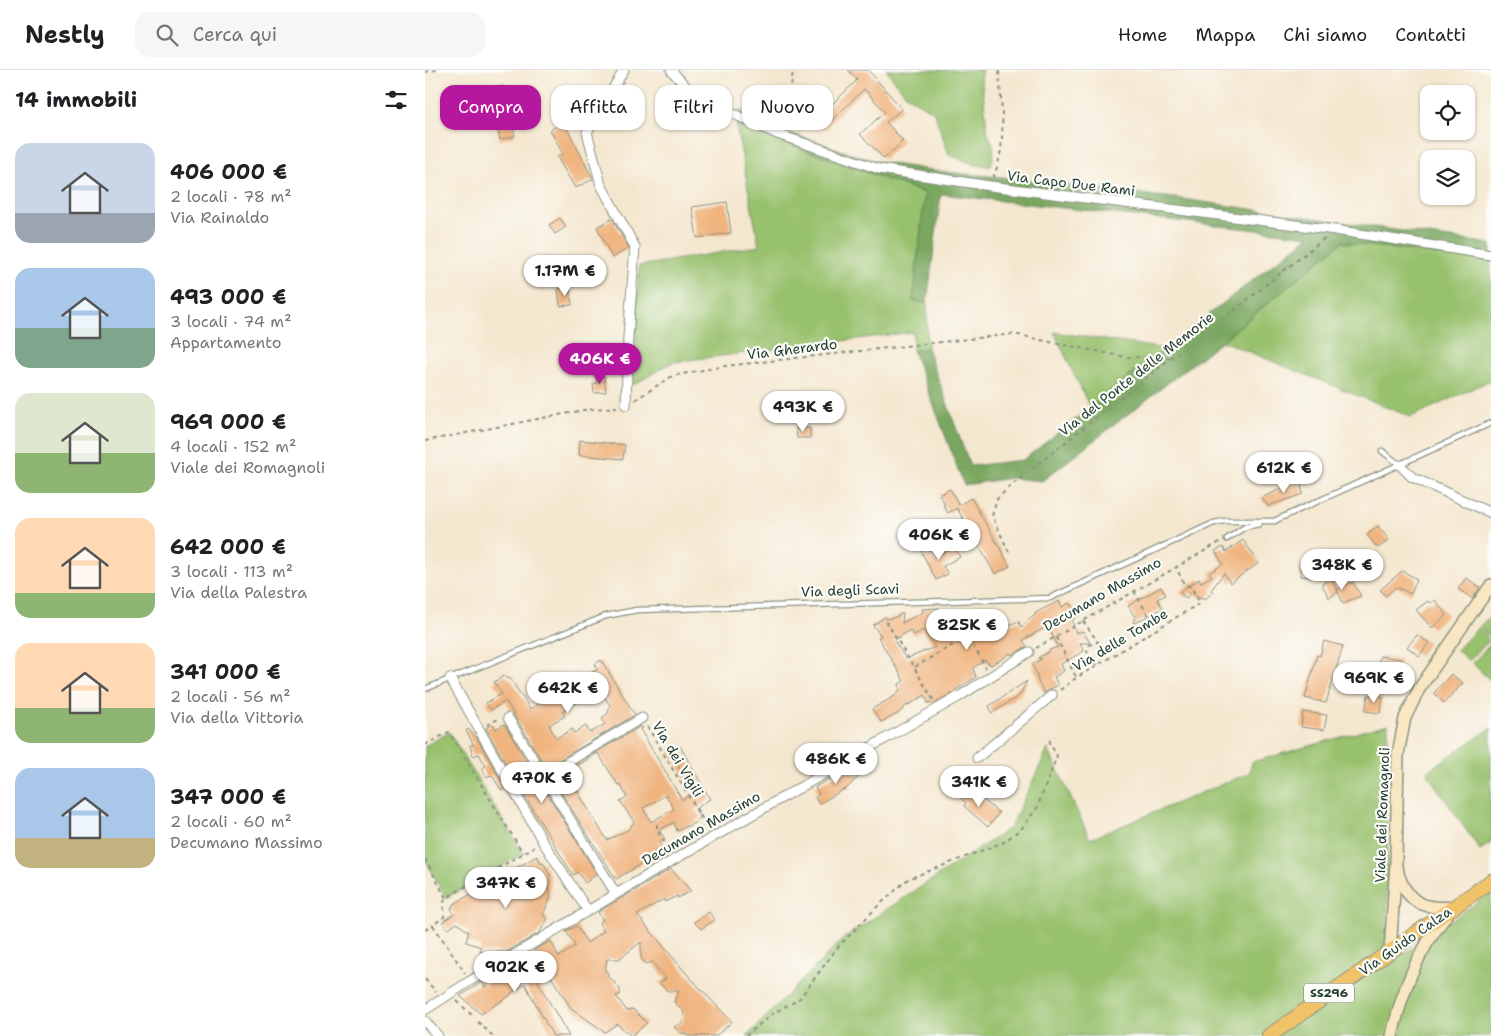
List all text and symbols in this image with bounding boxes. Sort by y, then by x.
search box [135,12,485,57]
text: Nestly [25,19,105,51]
icon: search [153,21,181,49]
text: Cerca qui [193,22,277,47]
text: Home [1118,23,1167,47]
text: Mappa [1195,23,1255,47]
text: Chi siamo [1283,23,1367,47]
text: Contatti [1395,23,1466,47]
chip: Compra [440,85,541,130]
chip: Affitta [551,85,645,130]
chip: Filtri [655,85,732,130]
chip: Nuovo [742,85,833,130]
map controls [1420,85,1475,205]
button: locate [1420,85,1475,140]
text: 14 immobili [15,86,137,114]
icon: filters [382,86,410,114]
button: layers [1420,150,1475,205]
text: 406 000 € [170,158,287,186]
icon: home [55,163,115,223]
street label: Via Capo Due Rami [1006,166,1136,200]
text: 2 locali · 78 m² [170,186,292,207]
text: Via Rainaldo [170,207,269,228]
pin: 1.17M € [519,254,611,297]
text: 1.17M € [535,260,596,281]
text: 493 000 € [170,283,286,311]
icon: home [55,288,115,348]
street label: Via del Ponte delle Memorie [1055,308,1217,440]
text: 3 locali · 74 m² [170,311,292,332]
text: Appartamento [170,332,281,353]
street label: Via Gherardo [746,335,838,363]
pin: 406K € [559,342,641,385]
text: 406K € [569,348,631,369]
pin: 493K € [762,390,844,433]
text: 493K € [773,396,833,417]
text: 969 000 € [170,408,286,436]
icon: home [55,413,115,473]
text: 4 locali · 152 m² [170,436,296,457]
pin: 612K € [1243,452,1325,494]
text: Viale dei Romagnoli [170,457,325,478]
text: 612K € [1256,457,1312,478]
pin: 406K € [898,518,980,561]
text: 406K € [908,524,970,545]
text: 642 000 € [170,533,286,561]
icon: home [55,538,115,598]
pin: 348K € [1301,548,1383,591]
street label: Decumano Massimo [1040,553,1164,635]
text: 348K € [1312,554,1372,575]
text: 3 locali · 113 m² [170,561,293,582]
street label: Via degli Scavi [800,579,900,601]
text: Via della Palestra [170,582,307,603]
street label: Via delle Tombe [1069,604,1171,675]
pin: 825K € [926,608,1008,651]
text: 825K € [937,614,997,635]
text: 341 000 € [170,658,281,686]
pin: 969K € [1333,662,1415,704]
icon: home [55,663,115,723]
text: 969K € [1344,667,1404,688]
pin: 642K € [527,672,609,714]
text: 642K € [538,677,598,698]
text: 2 locali · 56 m² [170,686,291,707]
text: Via della Vittoria [170,707,303,728]
street label: Via dei Vigili [648,718,708,800]
pin: 486K € [795,742,877,785]
street label: Viale dei Romagnoli [1371,747,1393,883]
text: 486K € [805,748,867,769]
pin: 470K € [501,762,583,804]
pin: 341K € [938,766,1020,808]
text: 470K € [512,767,572,788]
text: 341K € [951,771,1007,792]
text: 347 000 € [170,783,286,811]
street label: Decumano Massimo [639,787,763,869]
icon: home [55,788,115,848]
text: 2 locali · 60 m² [170,811,292,832]
text: Decumano Massimo [170,832,323,853]
pin: 347K € [465,866,547,909]
text: 347K € [476,872,536,893]
street label: Via Guido Calza [1355,902,1455,980]
pin: 902K € [474,950,556,993]
text: 902K € [485,956,545,977]
road number: SS296 [1304,984,1354,1002]

